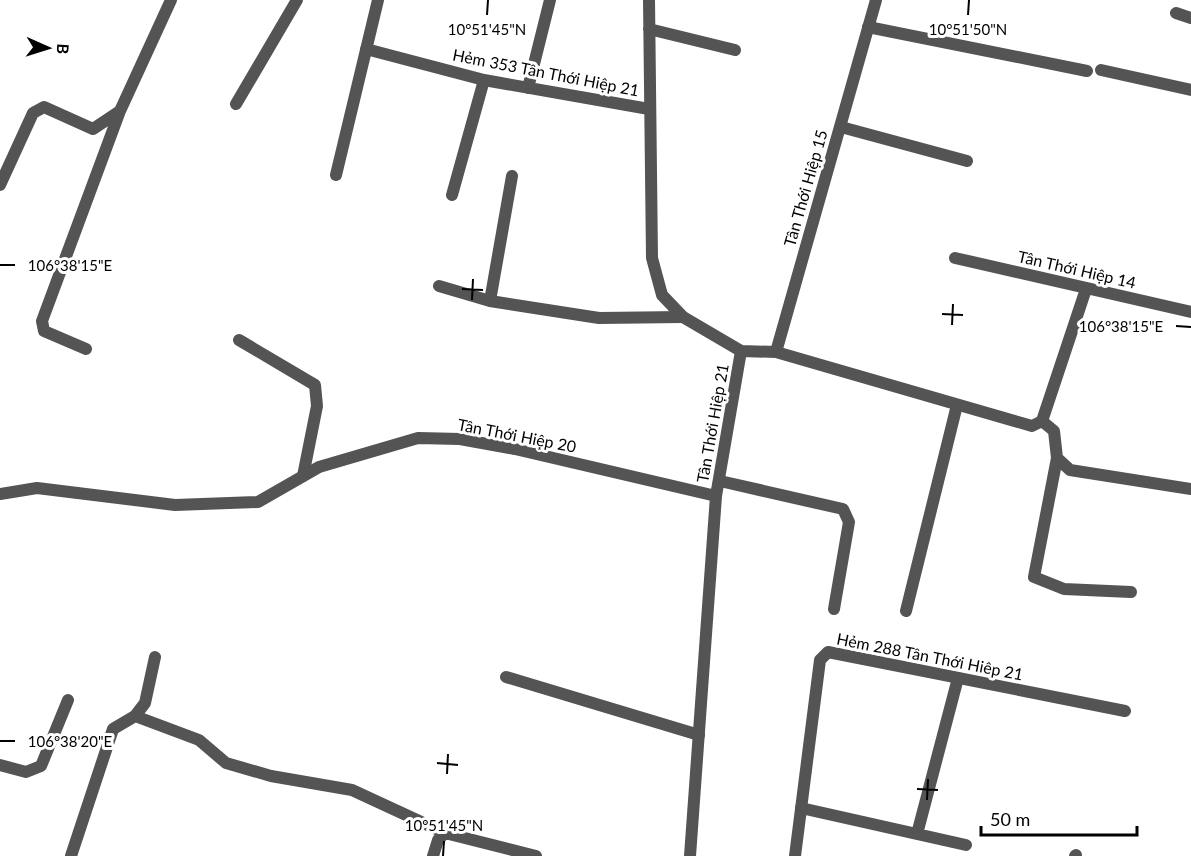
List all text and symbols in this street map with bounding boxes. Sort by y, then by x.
north arrow [18,18,78,78]
text: 10°51'45"N [448,20,526,38]
text: 10°51'50"N [929,20,1007,38]
text: B [54,43,73,55]
street label: Hẻm 353 Tân Thới Hiệp 21 [451,45,641,99]
street label: Tân Thới Hiệp 15 [779,127,831,249]
street label: Tân Thới Hiệp 14 [1016,246,1138,292]
text: 106°38'15"E [28,256,112,274]
text: 106°38'15"E [1079,317,1163,335]
street label: Tân Thới Hiệp 21 [692,362,732,484]
street label: Tân Thới Hiệp 20 [456,414,578,456]
street label: Hẻm 288 Tân Thới Hiêp 21 [835,629,1025,683]
text: 106°38'20"E [28,732,112,750]
scale bar [981,799,1137,837]
text: 50 m [990,808,1030,830]
text: 10°51'45"N [405,816,483,834]

